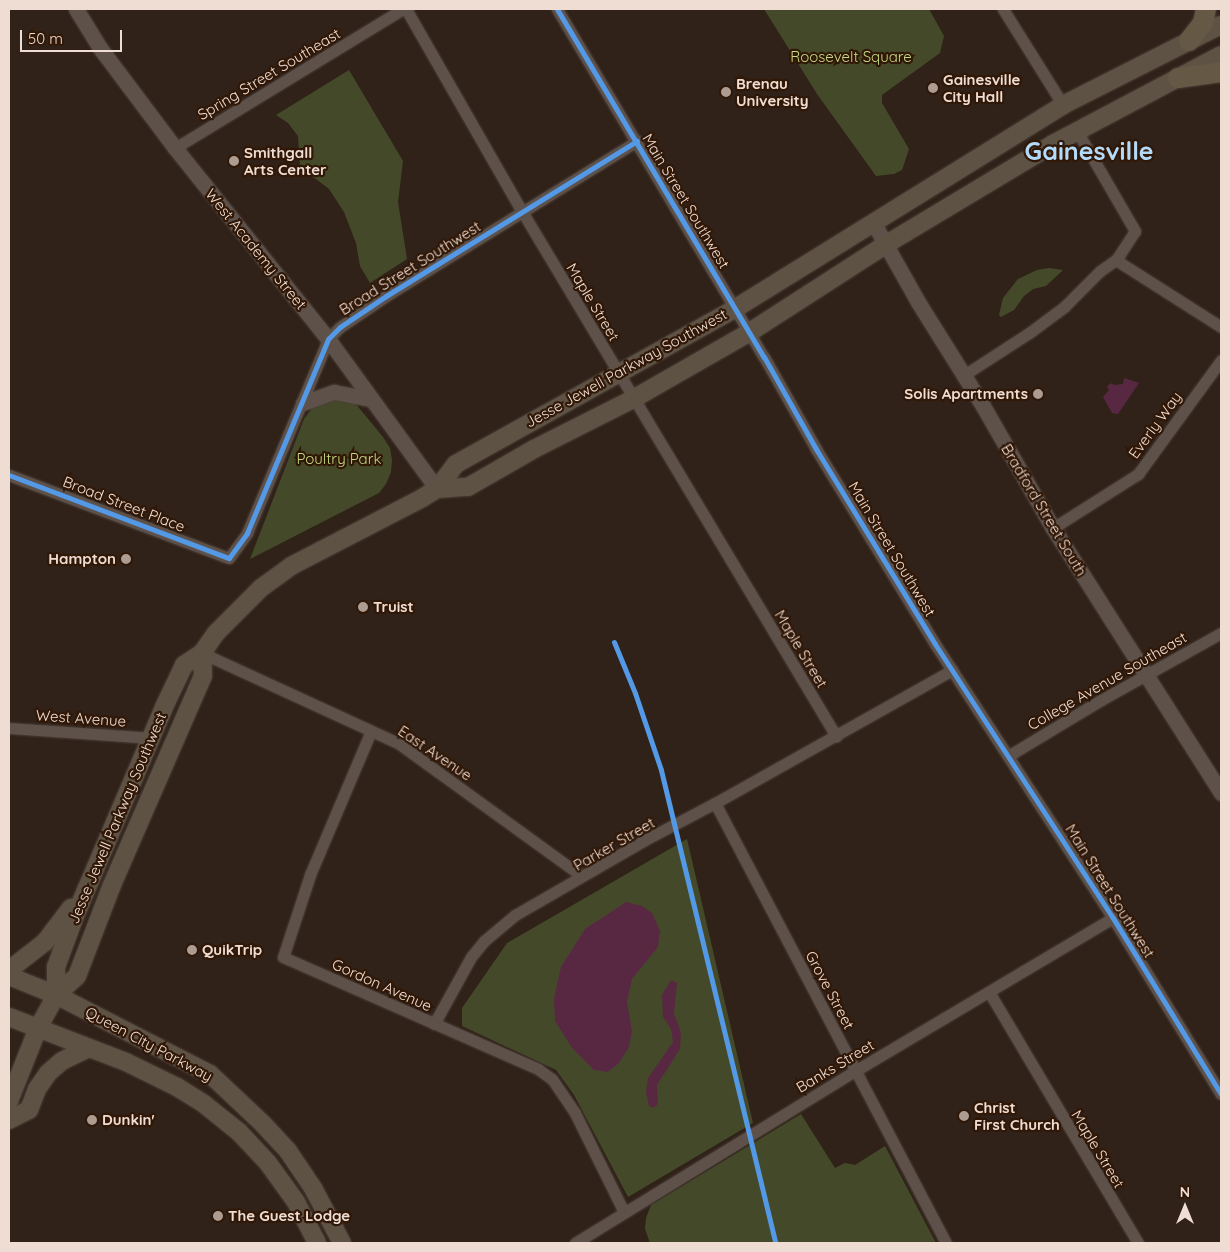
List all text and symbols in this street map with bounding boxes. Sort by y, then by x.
scale bar [22,20,125,52]
street label: Spring Street Southeast [194,24,344,124]
text: 50 m [28,29,63,48]
park label: Roosevelt Square [790,48,912,66]
place label: Gainesville City Hall [943,70,1020,105]
place label: Brenau University [736,74,808,109]
marker: Gainesville City Hall [927,82,939,94]
marker: Brenau University [720,86,732,98]
street label: Main Street Southwest [639,130,733,272]
district label: Gainesville [1025,136,1153,166]
place label: Smithgall Arts Center [244,143,327,178]
marker: Smithgall Arts Center [228,155,240,167]
street label: West Academy Street [202,185,310,313]
street label: Broad Street Southwest [336,217,484,319]
street label: Maple Street [563,260,623,344]
street label: Jesse Jewell Parkway Southwest [522,305,730,431]
place label: Solis Apartments [904,385,1028,403]
marker: Solis Apartments [1032,388,1044,400]
street label: Everly Way [1125,388,1185,462]
street label: Bradford Street South [997,441,1091,579]
park label: Poultry Park [296,450,382,468]
street label: Broad Street Place [60,472,188,536]
street label: Main Street Southwest [845,478,939,620]
place label: Hampton [48,550,116,568]
marker: Hampton [120,553,132,565]
place label: Truist [373,598,414,616]
marker: Truist [357,601,369,613]
street label: Maple Street [771,607,831,691]
street label: College Avenue Southeast [1024,628,1190,734]
street label: West Avenue [35,706,127,730]
street label: Jesse Jewell Parkway Southwest [64,710,170,926]
street label: East Avenue [395,722,475,784]
street label: Parker Street [570,814,658,874]
street label: Main Street Southwest [1062,821,1158,961]
place label: QuikTrip [202,941,262,959]
marker: QuikTrip [186,944,198,956]
street label: Grove Street [802,948,858,1032]
street label: Gordon Avenue [329,955,435,1015]
street label: Queen City Parkway [82,1003,216,1085]
street label: Banks Street [793,1036,877,1096]
place label: Christ First Church [974,1098,1060,1133]
street label: Maple Street [1068,1107,1128,1191]
marker: Christ First Church [958,1110,970,1122]
place label: Dunkin' [102,1111,155,1129]
marker: Dunkin' [86,1114,98,1126]
north arrow [1160,1182,1210,1232]
text: N [1180,1183,1190,1201]
place label: The Guest Lodge [228,1207,350,1225]
marker: The Guest Lodge [212,1210,224,1222]

